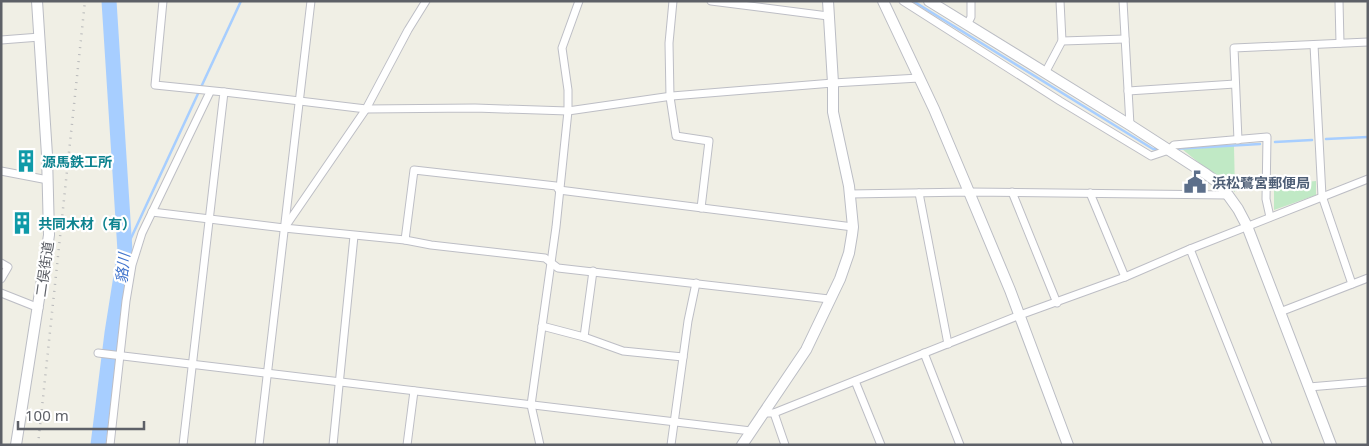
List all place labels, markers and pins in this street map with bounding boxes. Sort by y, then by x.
building icon: 源馬鉄工所 [13,148,39,174]
place label: 源馬鉄工所 [42,152,112,171]
public building icon: 浜松鷺宮郵便局 [1182,169,1208,195]
place label: 浜松鷺宮郵便局 [1212,173,1310,192]
building icon: 共同木材（有） [9,210,35,236]
place label: 共同木材（有） [38,214,136,233]

